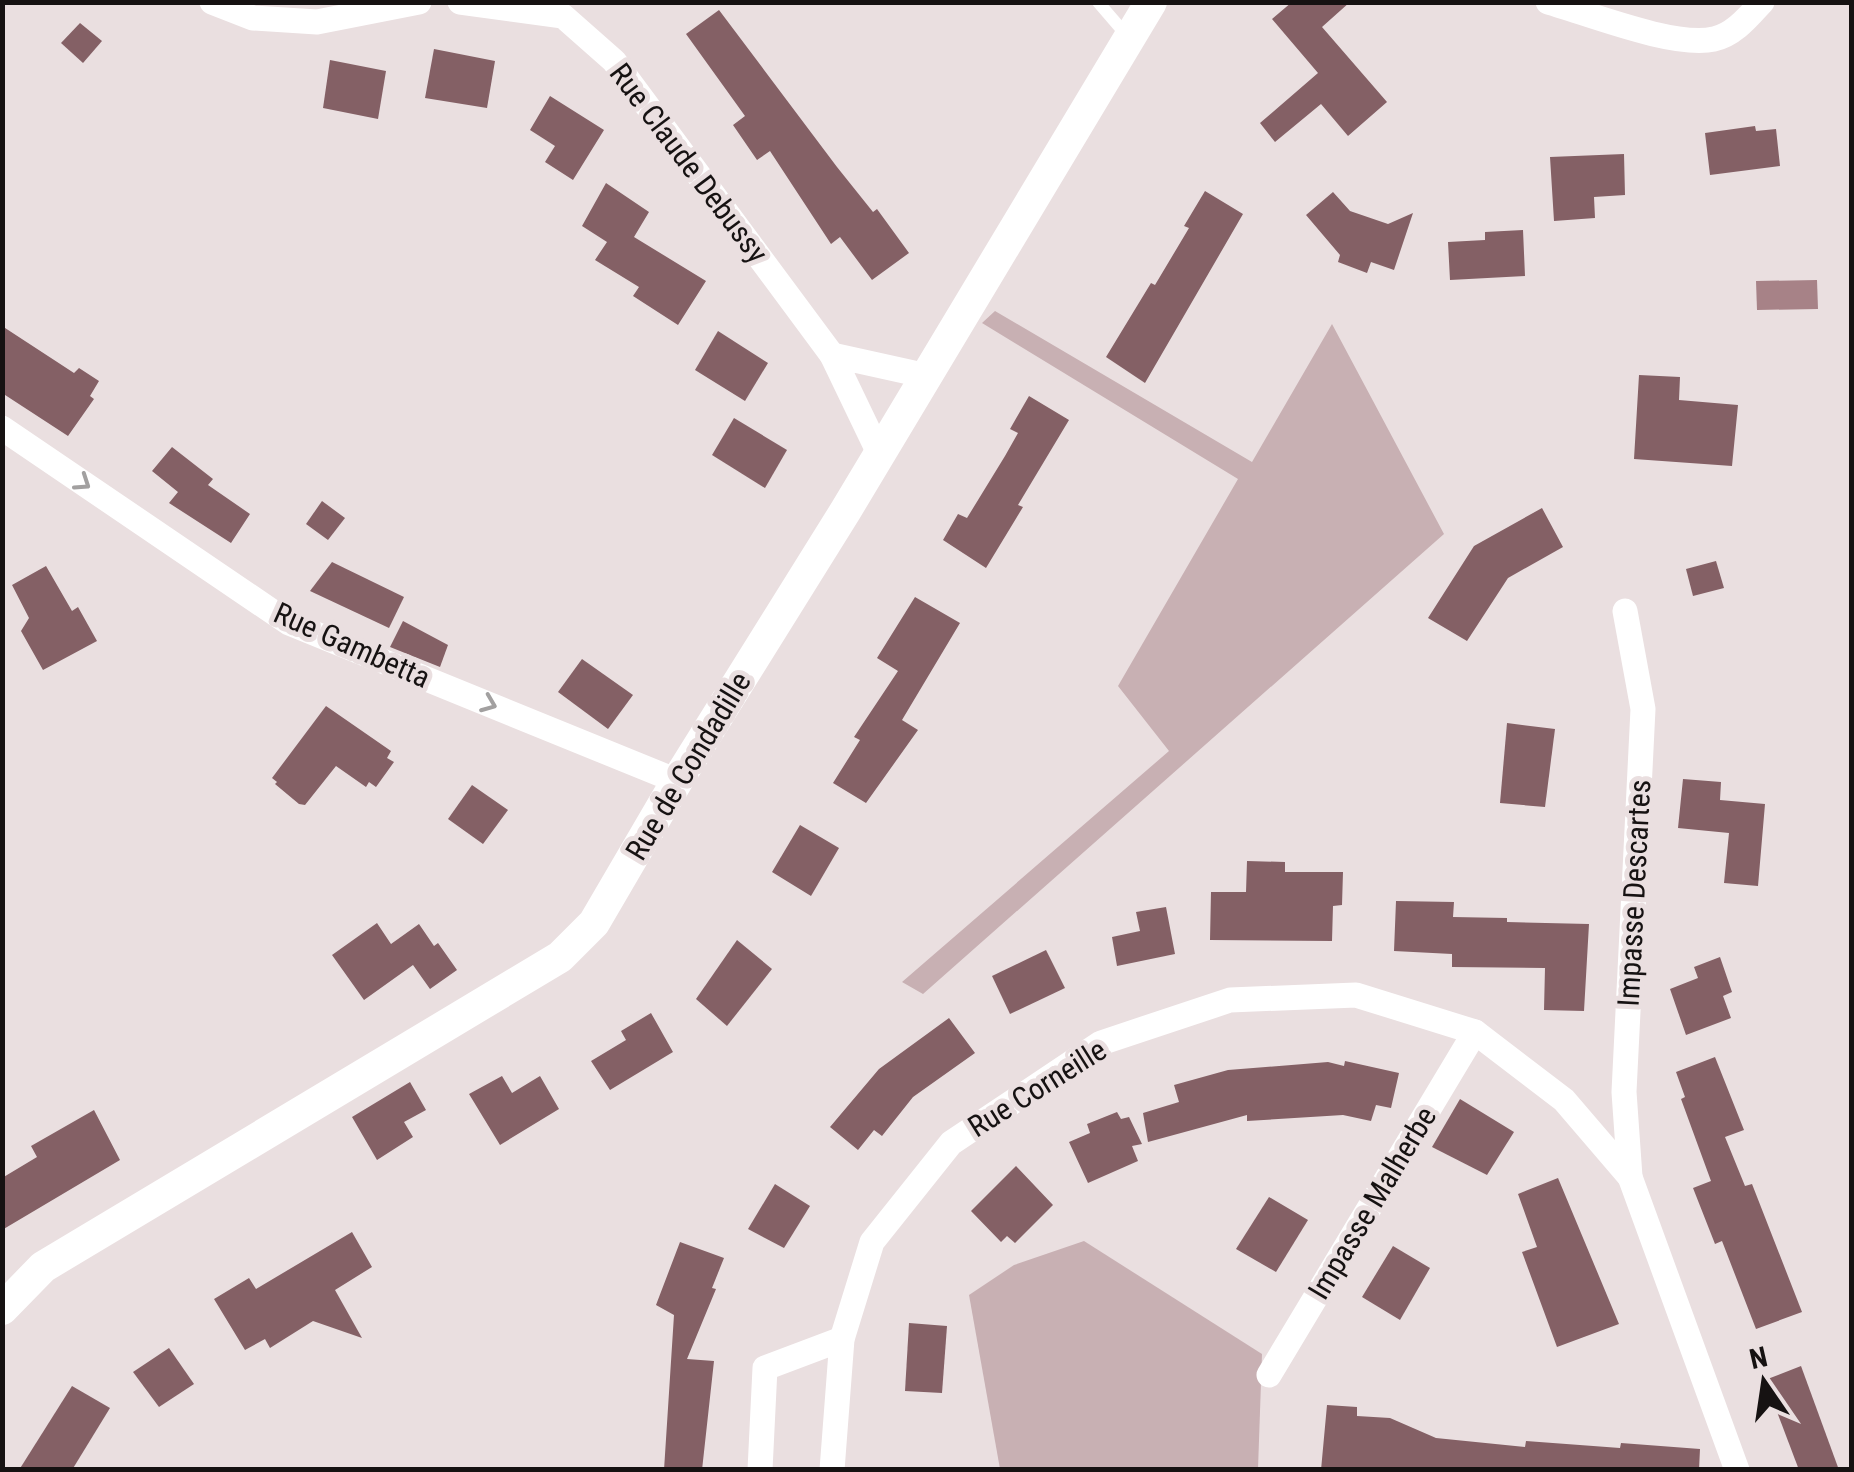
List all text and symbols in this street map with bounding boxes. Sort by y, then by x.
street label: Rue Claude Debussy [603,57,775,269]
one-way arrow [72,471,91,489]
street label: Rue Gambetta [269,595,435,695]
street label: Rue de Condadille [618,666,758,866]
one-way arrow [480,693,497,713]
street label: Impasse Descartes [1611,779,1657,1007]
street label: Rue Corneille [962,1032,1112,1144]
street label: Impasse Malherbe [1301,1101,1443,1305]
north arrow [1714,1332,1814,1432]
text: N [1746,1340,1771,1376]

